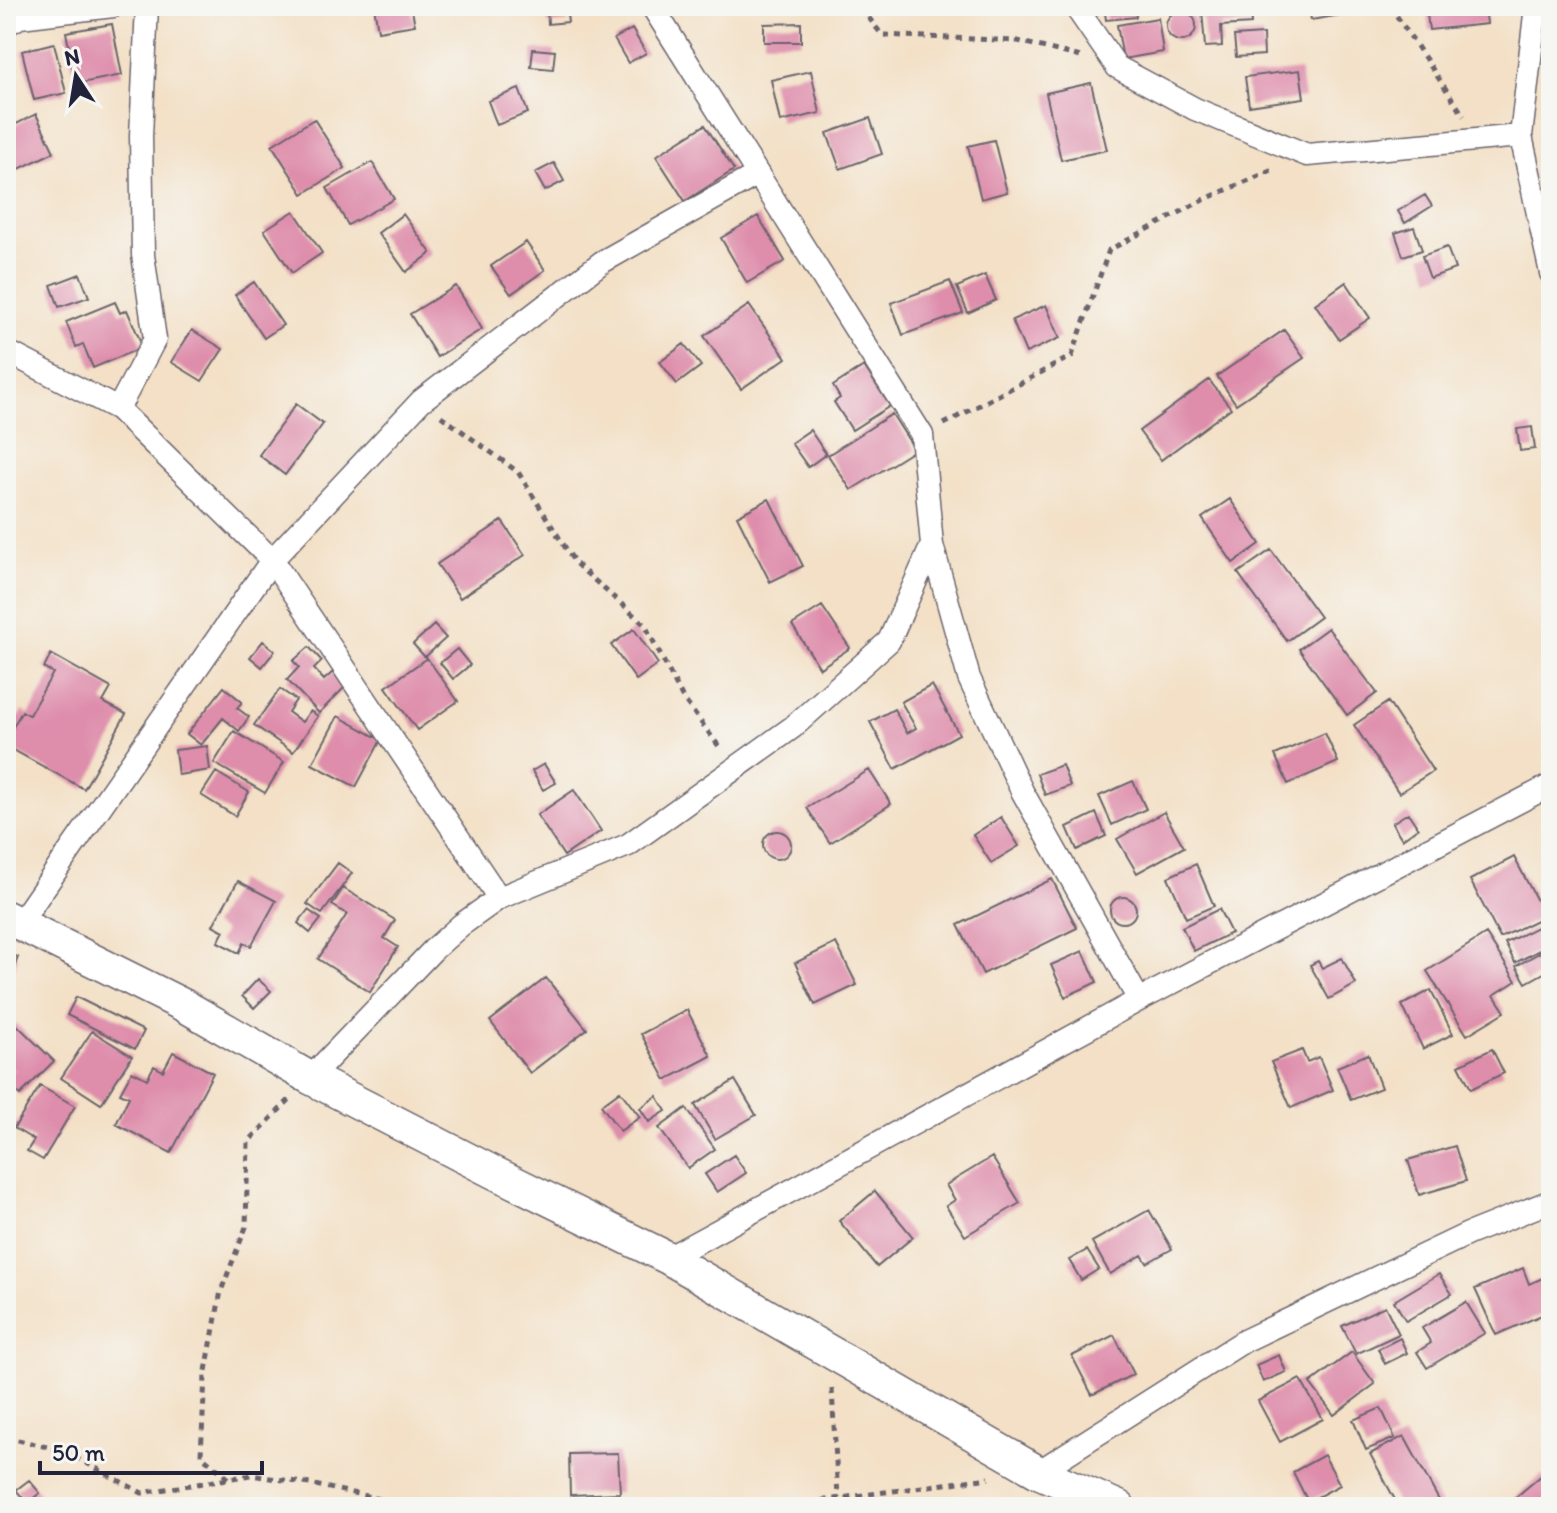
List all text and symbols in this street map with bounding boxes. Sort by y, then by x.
north arrow [36,36,116,116]
text: N [62,42,82,72]
scale bar [40,1425,262,1475]
text: 50 m [52,1438,105,1467]

